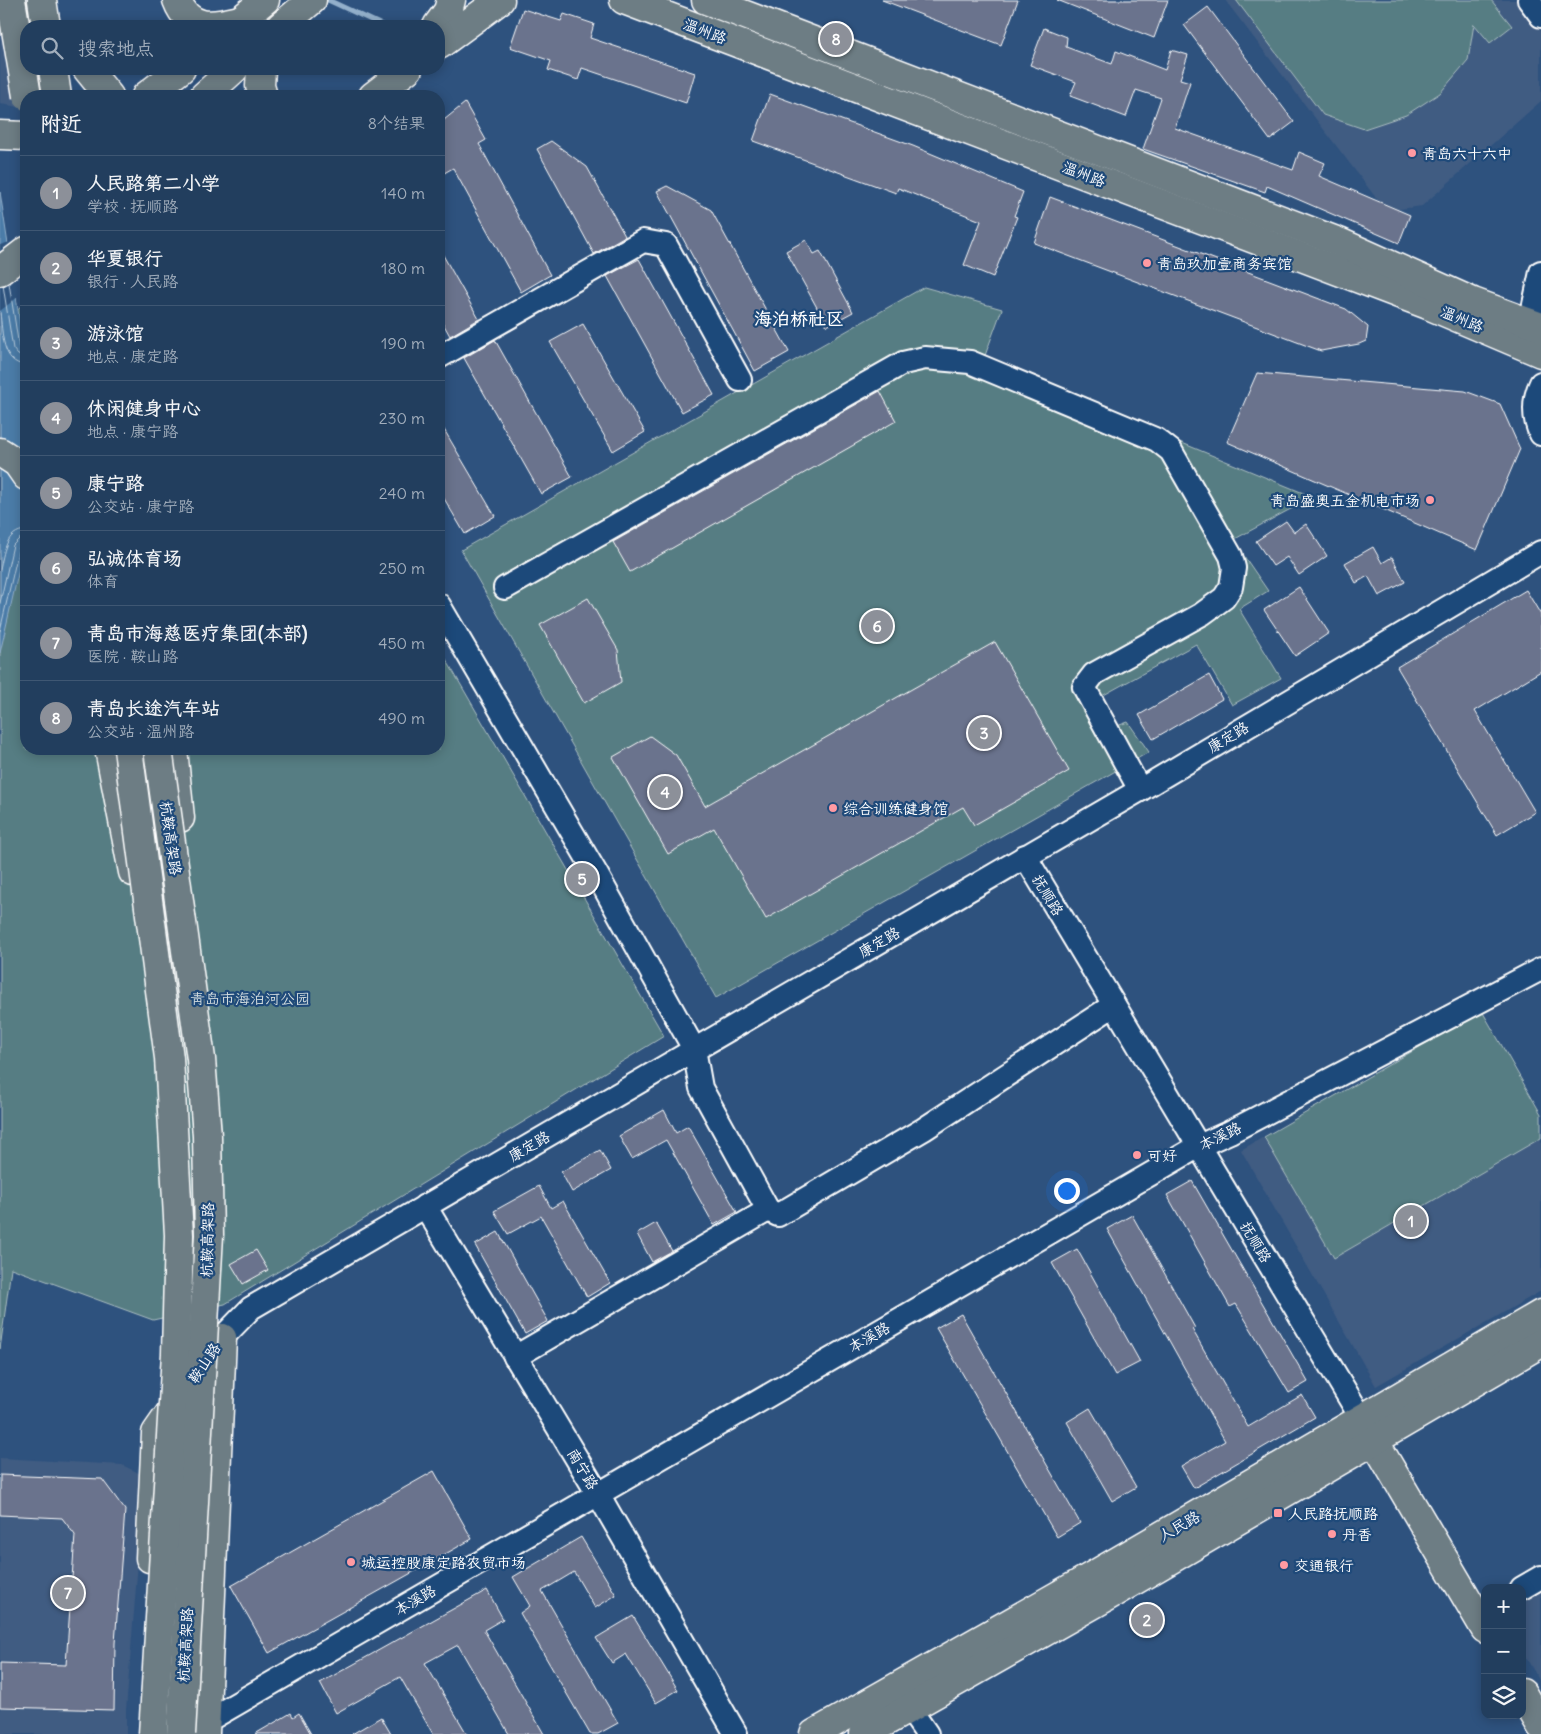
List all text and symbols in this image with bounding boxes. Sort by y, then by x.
street label: 温州路 [681,14,729,48]
search box [20,20,445,75]
pin: 8 [820,20,852,58]
icon: search [38,34,66,62]
text: 搜索地点 [78,36,154,60]
text: 附近 [40,110,82,137]
text: 8个结果 [368,113,425,133]
place label: 青岛六十六中 [1422,144,1512,163]
marker: 青岛六十六中 [1406,147,1418,159]
street label: 温州路 [1060,157,1108,191]
text: 人民路第二小学 [87,171,220,195]
text: 1 [53,183,59,203]
text: 140 m [381,183,425,203]
text: 学校 · 抚顺路 [87,196,178,216]
text: 华夏银行 [87,246,163,270]
place label: 青岛玖加壹商务宾馆 [1157,254,1292,273]
marker: 青岛玖加壹商务宾馆 [1141,257,1153,269]
text: 2 [52,258,60,278]
text: 180 m [381,258,425,278]
text: 银行 · 人民路 [87,271,178,291]
street label: 温州路 [1438,301,1486,337]
district label: 海泊桥社区 [754,307,844,330]
text: 游泳馆 [87,321,144,345]
text: 3 [51,333,61,353]
text: 190 m [381,333,425,353]
text: 地点 · 康定路 [87,346,178,366]
text: 休闲健身中心 [87,396,201,420]
text: 4 [51,408,61,428]
text: 230 m [379,408,425,428]
text: 地点 · 康宁路 [87,421,178,441]
text: 康宁路 [87,471,144,495]
text: 5 [51,483,61,503]
text: 240 m [379,483,425,503]
place label: 青岛盛奥五金机电市场 [1270,491,1420,510]
marker: 青岛盛奥五金机电市场 [1424,494,1436,506]
text: 公交站 · 康宁路 [87,496,194,516]
text: 弘诚体育场 [87,546,182,570]
text: 6 [51,558,61,578]
text: 250 m [379,558,425,578]
text: 体育 [87,571,119,591]
pin: 6 [861,607,893,645]
text: 青岛市海慈医疗集团(本部) [87,621,308,645]
text: 7 [52,633,60,653]
text: 450 m [378,633,425,653]
text: 医院 · 鞍山路 [87,646,178,666]
text: 青岛长途汽车站 [87,696,220,720]
text: 8 [51,708,61,728]
text: 490 m [378,708,425,728]
pin: 3 [968,714,1000,752]
street label: 康定路 [1204,717,1252,757]
text: 公交站 · 温州路 [87,721,194,741]
pin: 4 [649,773,681,811]
place label: 综合训练健身馆 [843,799,948,818]
street label: 杭鞍高架路 [156,800,186,876]
marker: 综合训练健身馆 [827,802,839,814]
pin: 5 [566,860,598,898]
street label: 抚顺路 [1028,871,1068,919]
street label: 康定路 [855,923,903,961]
park label: 青岛市海泊河公园 [190,989,310,1008]
street label: 本溪路 [1196,1118,1244,1154]
street label: 康定路 [505,1127,553,1165]
place label: 可好 [1147,1146,1177,1165]
marker: 可好 [1131,1149,1143,1161]
your location [1054,1178,1080,1204]
street label: 杭鞍高架路 [197,1202,217,1278]
pin: 1 [1395,1202,1427,1240]
street label: 抚顺路 [1236,1218,1276,1266]
street label: 本溪路 [845,1318,893,1356]
street label: 鞍山路 [184,1339,224,1387]
street label: 南宁路 [563,1445,603,1493]
place label: 人民路抚顺路 [1288,1504,1378,1523]
street label: 人民路 [1155,1507,1203,1545]
marker: 人民路抚顺路 [1272,1507,1284,1519]
place label: 丹香 [1342,1525,1372,1544]
marker: 丹香 [1326,1528,1338,1540]
place label: 城运控股康定路农贸市场 [361,1553,526,1572]
marker: 城运控股康定路农贸市场 [345,1556,357,1568]
place label: 交通银行 [1294,1556,1354,1575]
marker: 交通银行 [1278,1559,1290,1571]
pin: 7 [52,1574,84,1612]
street label: 本溪路 [391,1581,439,1619]
map controls [1481,1584,1526,1719]
button: + [1481,1584,1526,1629]
pin: 2 [1131,1601,1163,1639]
street label: 杭鞍高架路 [174,1607,196,1683]
button: − [1481,1629,1526,1674]
button: layers [1481,1674,1526,1719]

